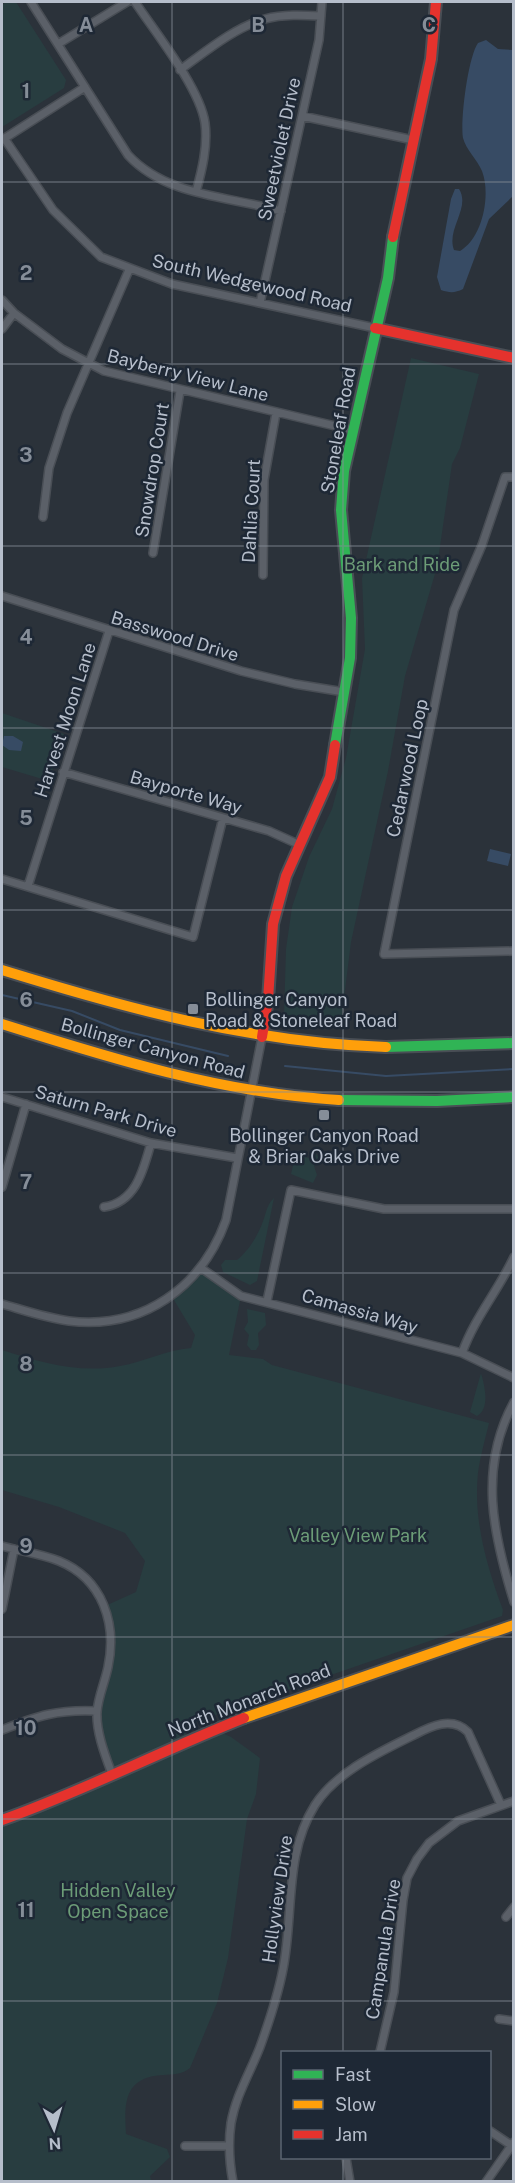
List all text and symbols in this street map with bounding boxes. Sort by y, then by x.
text: A [79,13,93,37]
text: B [251,13,265,37]
text: C [422,13,436,37]
street label: Sweetviolet Drive [254,75,304,223]
text: 1 [22,79,30,103]
street label: South Wedgewood Road [150,250,354,316]
text: 2 [20,261,32,285]
street label: Bayberry View Lane [105,345,271,405]
street label: Stoneleaf Road [317,365,359,495]
street label: Snowdrop Court [131,401,173,539]
text: 3 [19,443,33,467]
street label: Dahlia Court [238,459,264,563]
park label: Bark and Ride [344,554,460,575]
street label: Basswood Drive [109,607,241,665]
text: 4 [19,625,33,649]
street label: Harvest Moon Lane [30,640,100,800]
street label: Cedarwood Loop [382,697,432,839]
street label: Bayporte Way [128,766,245,818]
text: 5 [19,806,33,830]
text: 6 [19,988,33,1012]
place label: Bollinger Canyon Road & Stoneleaf Road [205,989,397,1031]
marker: Bollinger Canyon Road & Stoneleaf Road [186,1002,200,1016]
street label: Bollinger Canyon Road [59,1013,247,1083]
street label: Saturn Park Drive [33,1081,179,1141]
marker: Bollinger Canyon Road & Briar Oaks Drive [317,1108,331,1122]
place label: Bollinger Canyon Road & Briar Oaks Drive [229,1125,419,1167]
text: 7 [20,1170,32,1194]
street label: Camassia Way [300,1284,421,1338]
text: 8 [19,1352,33,1376]
park label: Valley View Park [289,1525,427,1546]
text: 9 [19,1534,33,1558]
street label: North Monarch Road [165,1659,333,1741]
text: 10 [15,1716,37,1740]
street label: Hollyview Drive [258,1834,296,1964]
street label: Campanula Drive [362,1877,404,2021]
park label: Hidden Valley Open Space [60,1880,176,1922]
text: 11 [17,1898,35,1922]
legend [281,2051,491,2159]
text: Fast [335,2064,371,2085]
text: Slow [335,2094,376,2115]
north arrow [24,2099,84,2159]
text: Jam [335,2124,368,2145]
text: N [48,2134,62,2153]

